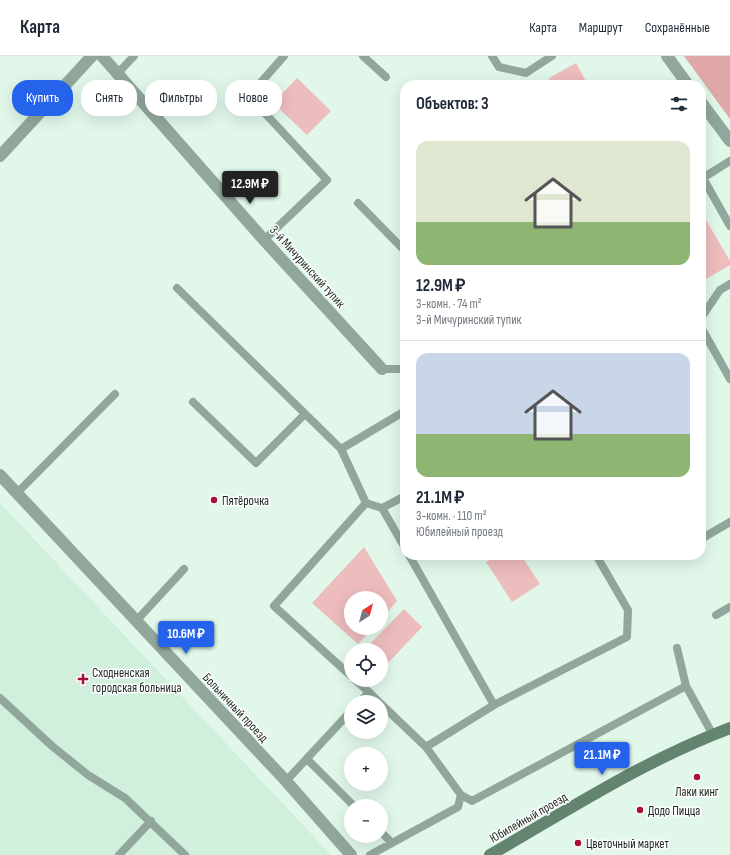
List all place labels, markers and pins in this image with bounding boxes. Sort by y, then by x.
pin: 12.9M ₽ [213,171,287,205]
place label: Пятёрочка [222,493,269,509]
marker: Пятёрочка [209,495,219,505]
pin: 10.6M ₽ [149,621,223,655]
place label: Сходненская городская больница [92,665,181,696]
marker: Сходненская городская больница [77,673,89,685]
pin: 21.1M ₽ [565,742,639,776]
marker: Лаки кинг [692,772,702,782]
place label: Лаки кинг [675,784,719,800]
place label: Додо Пицца [648,803,700,819]
marker: Додо Пицца [635,805,645,815]
place label: Цветочный маркет [586,836,669,852]
marker: Цветочный маркет [573,838,583,848]

